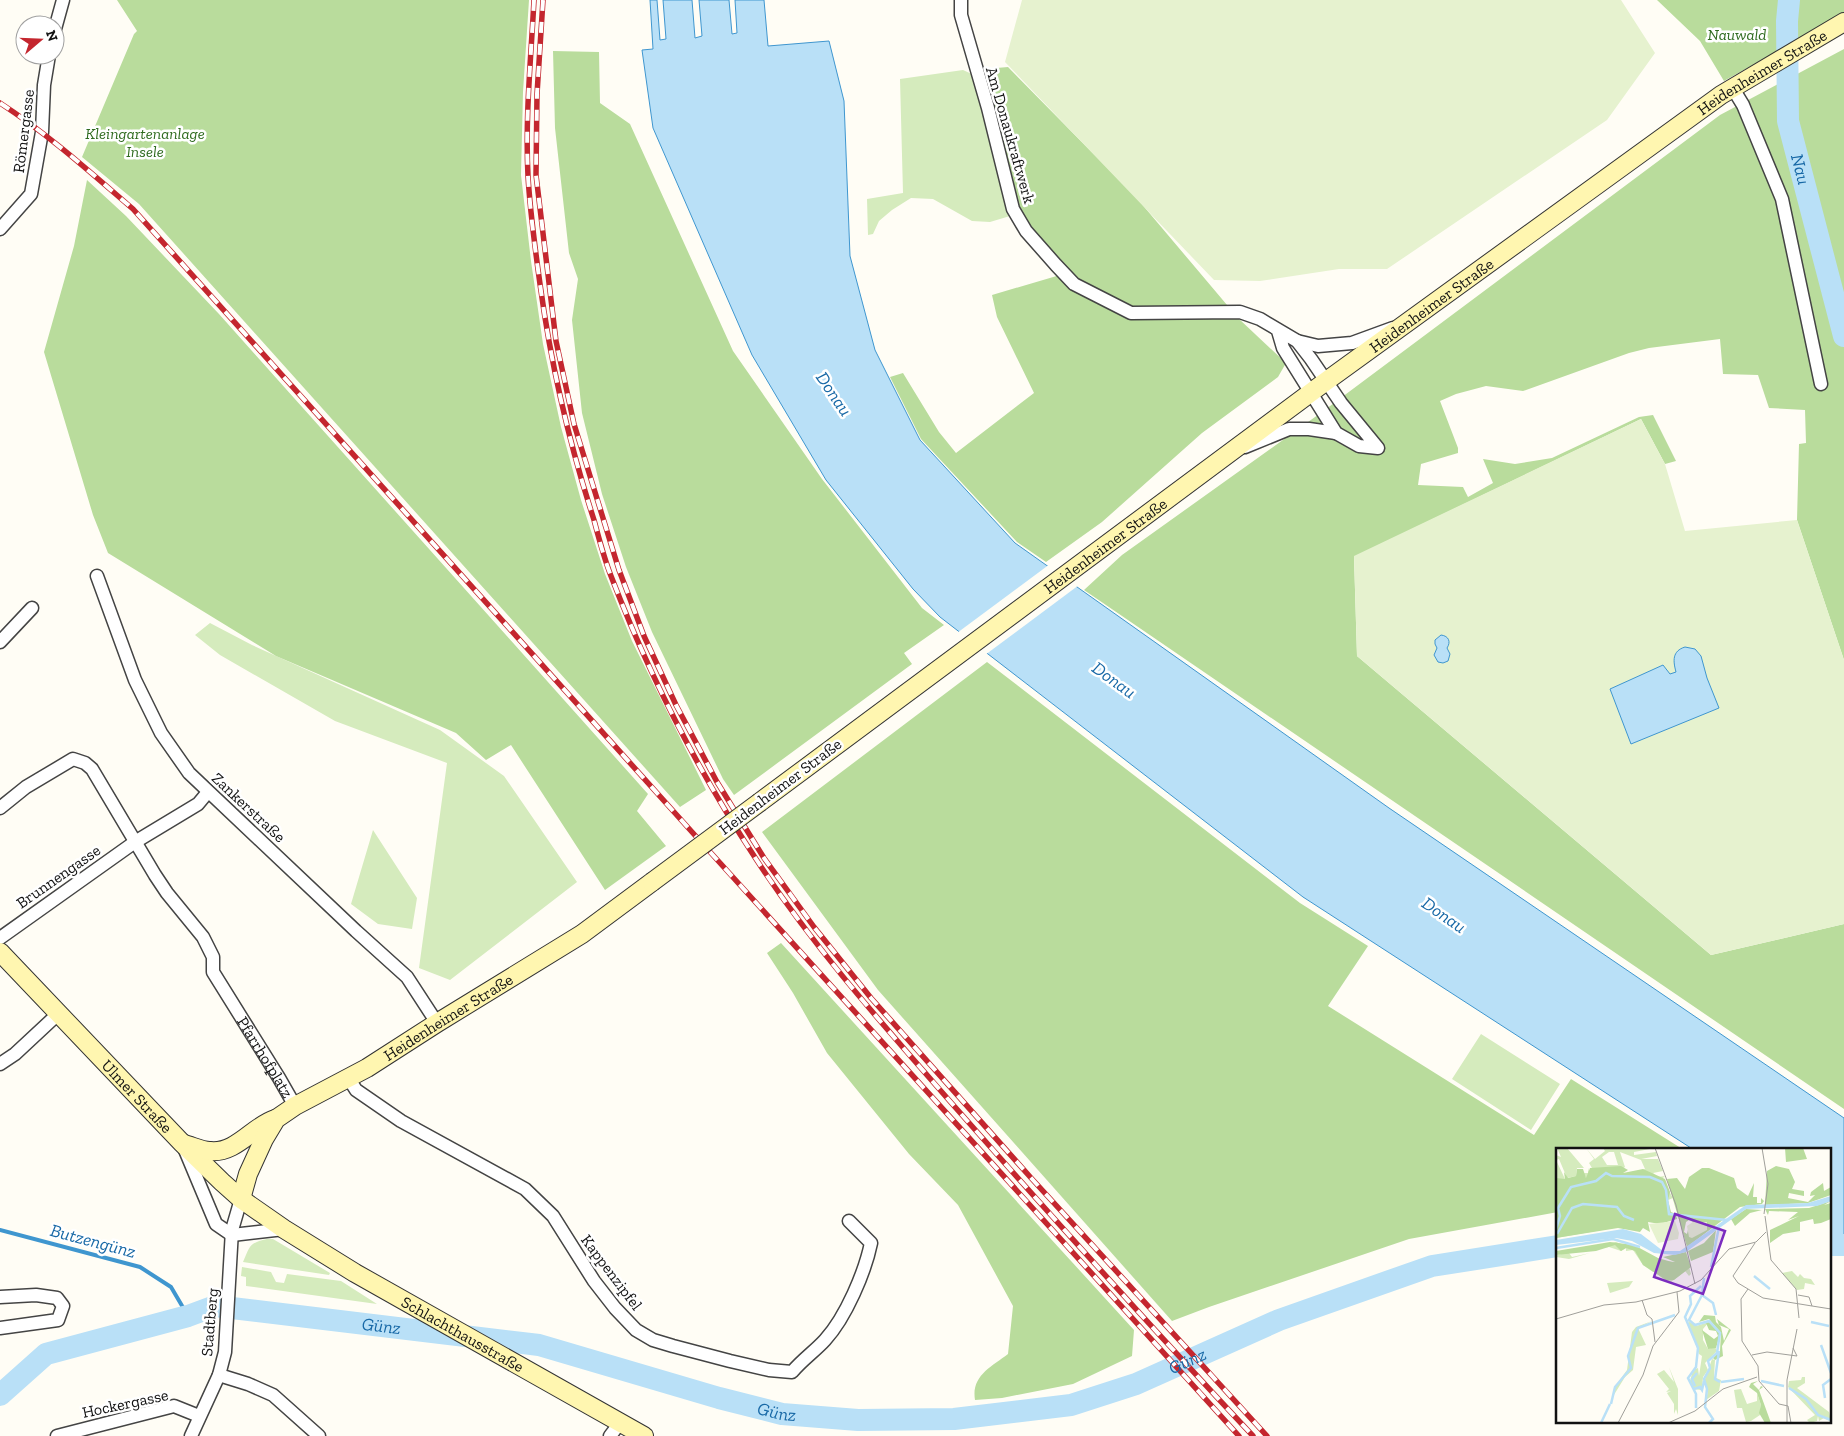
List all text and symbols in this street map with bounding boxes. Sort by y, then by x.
north arrow [15,15,65,65]
street label: Heidenheimer Straße [1694,25,1830,119]
park label: Nauwald [1708,25,1766,44]
text: N [42,28,62,44]
street label: Am Donaukraftwerk [982,64,1039,206]
street label: Römergasse [9,88,38,174]
park label: Kleingartenanlage Insele [85,124,205,161]
water label: Nau [1786,151,1815,187]
street label: Heidenheimer Straße [1366,254,1497,357]
water label: Donau [811,368,857,420]
street label: Heidenheimer Straße [1040,494,1171,598]
water label: Donau [1088,657,1140,703]
street label: Heidenheimer Straße [715,734,845,839]
street label: Zankerstraße [208,768,289,846]
street label: Brunnengasse [13,840,104,912]
water label: Donau [1418,892,1470,938]
street label: Heidenheimer Straße [380,970,516,1065]
street label: Pfarrhofplatz [233,1013,297,1101]
street label: Ulmer Straße [98,1056,176,1137]
inset map [1556,1148,1832,1424]
water label: Butzengünz [48,1219,138,1263]
street label: Kappenzipfel [577,1231,646,1314]
street label: Stadtberg [197,1287,222,1357]
street label: Schlachthausstraße [398,1292,527,1376]
water label: Günz [361,1313,402,1339]
water label: Günz [1165,1343,1210,1379]
street label: Hockergasse [80,1385,170,1422]
water label: Günz [755,1397,797,1426]

